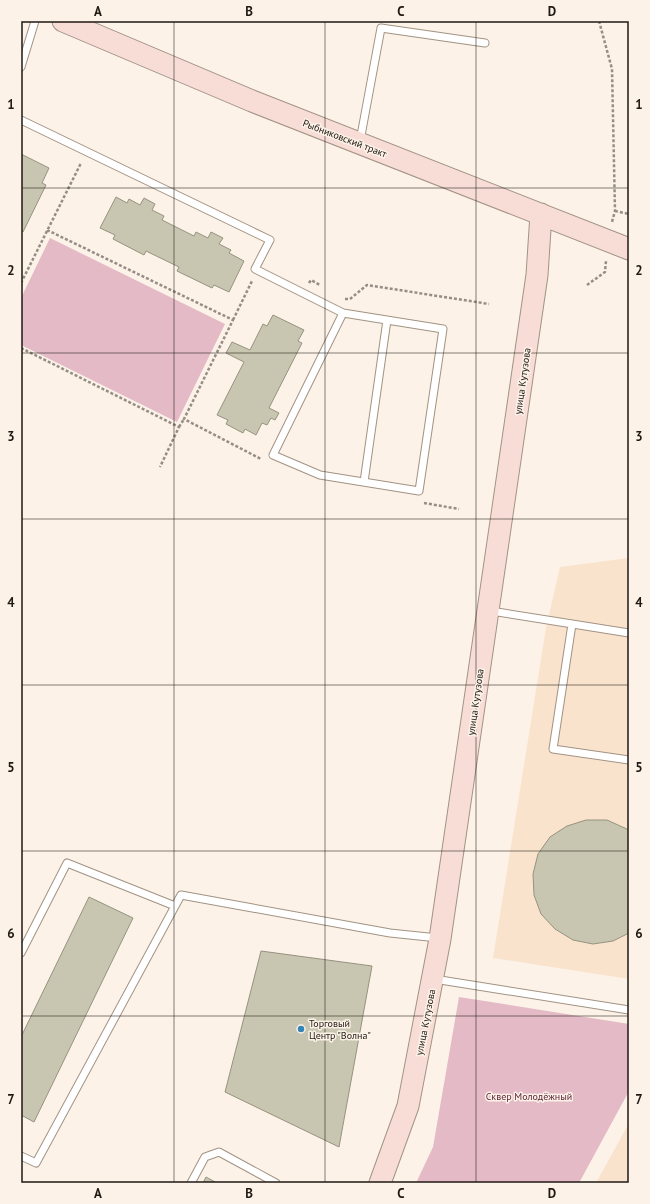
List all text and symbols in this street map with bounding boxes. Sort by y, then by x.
text: A [94,3,102,20]
text: B [245,3,253,20]
text: C [397,3,405,20]
text: D [548,3,556,20]
text: 1 [7,96,15,113]
text: 1 [635,96,643,113]
street label: Рыбниковский тракт [301,116,389,160]
text: 2 [7,262,15,279]
text: 2 [635,262,643,279]
street label: улица Кутузова [511,347,534,415]
text: 3 [7,428,15,445]
text: 3 [635,428,643,445]
text: 4 [7,594,15,611]
text: 4 [635,594,643,611]
street label: улица Кутузова [464,668,487,736]
text: 5 [7,759,15,776]
text: 5 [635,759,643,776]
text: 6 [7,925,15,942]
text: 6 [635,925,643,942]
street label: улица Кутузова [413,988,438,1056]
place label: Торговый Центр "Волна" [309,1017,371,1042]
marker: Торговый Центр "Волна" [296,1024,306,1034]
park label: Сквер Молодёжный [486,1090,572,1103]
text: 7 [7,1091,15,1108]
text: 7 [635,1091,643,1108]
text: A [94,1185,102,1202]
text: B [245,1185,253,1202]
text: C [397,1185,405,1202]
text: D [548,1185,556,1202]

